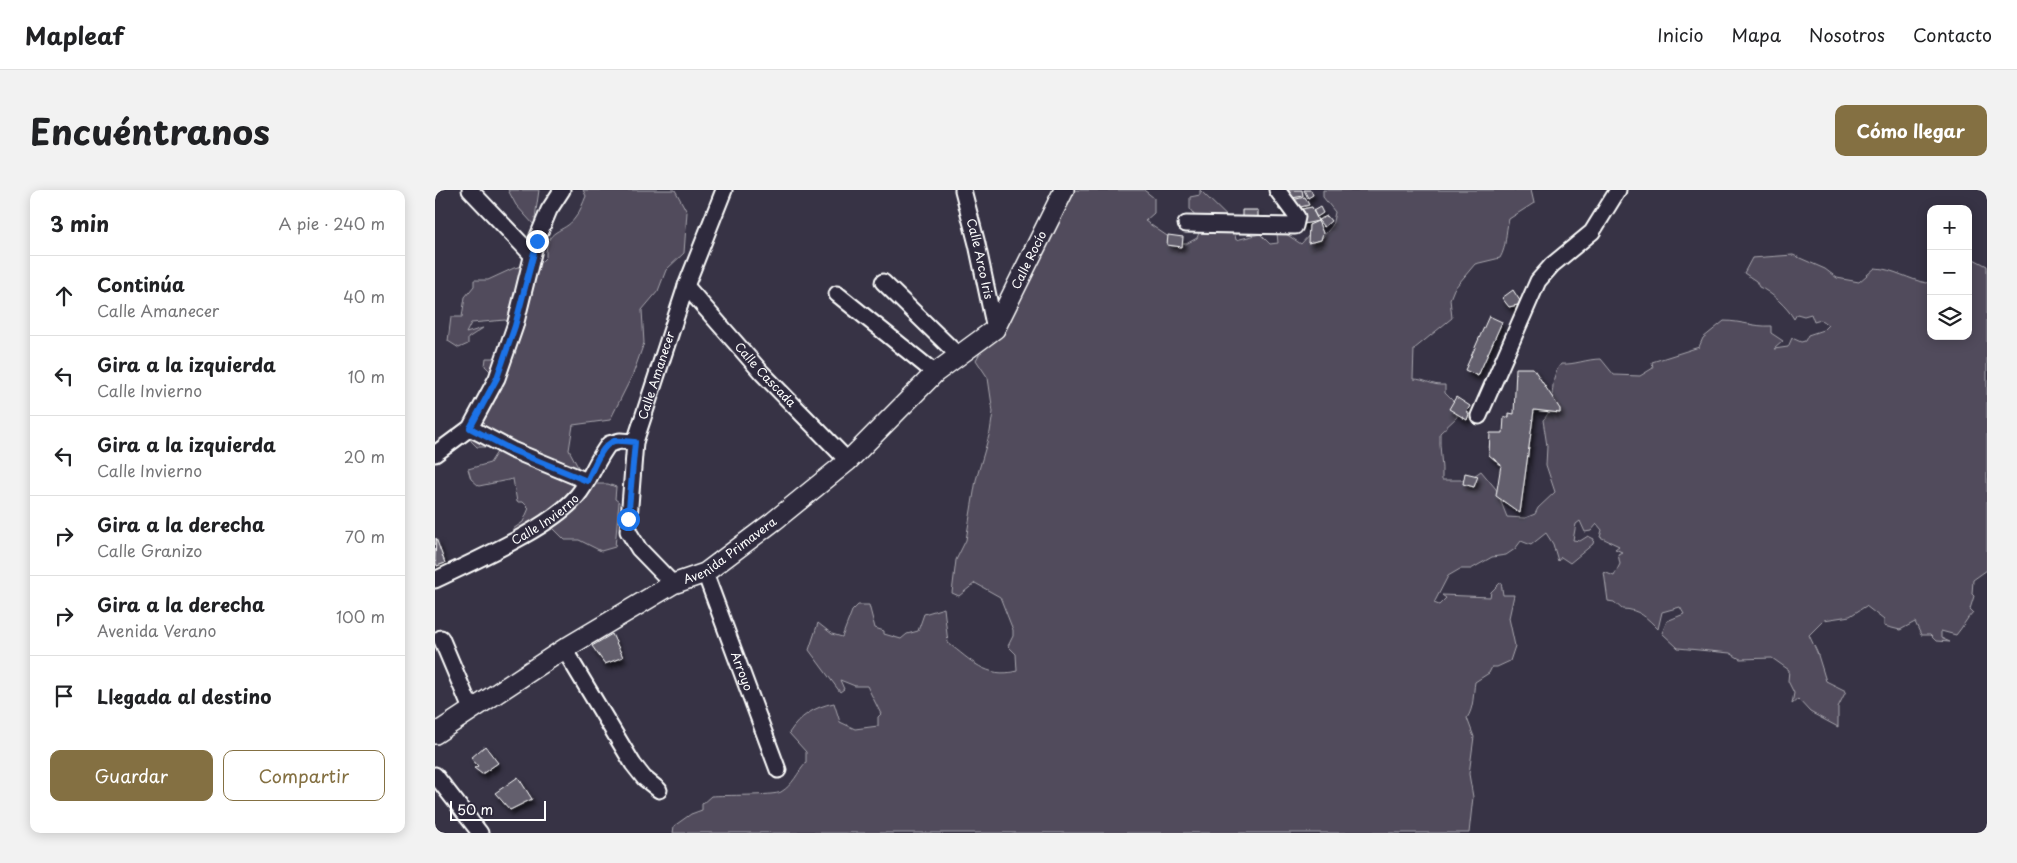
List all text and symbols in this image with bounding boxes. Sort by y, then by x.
text: Mapleaf [25,17,124,53]
text: Inicio [1657,21,1704,48]
text: Mapa [1732,21,1781,48]
text: Nosotros [1809,21,1885,48]
text: Contacto [1913,21,1992,48]
text: Encuéntranos [30,104,270,157]
button: Cómo llegar [1835,105,1987,156]
map controls [1927,205,1972,340]
button: + [1927,205,1972,250]
text: 3 min [50,207,109,239]
text: A pie · 240 m [278,211,385,235]
street label: Calle Arco Iris [963,216,999,301]
street label: Calle Rocío [1006,227,1051,292]
route end [526,230,549,253]
button: − [1927,250,1972,295]
text: Continúa [97,270,185,298]
icon: ahead [50,282,78,310]
text: 40 m [343,284,385,308]
button: layers [1927,295,1972,340]
text: Calle Amanecer [97,298,219,322]
street label: Calle Amanecer [633,328,679,422]
street label: Calle Cascada [731,338,801,411]
text: Gira a la izquierda [97,350,276,378]
icon: left [50,362,78,390]
text: 10 m [348,364,385,388]
text: Calle Invierno [97,378,202,402]
text: Gira a la izquierda [97,430,276,458]
icon: left [50,442,78,470]
text: 20 m [344,444,385,468]
text: Calle Invierno [97,458,202,482]
street label: Calle Invierno [508,489,583,549]
route start [617,508,640,531]
text: Gira a la derecha [97,510,265,538]
street label: Avenida Primavera [681,512,780,588]
icon: right [50,522,78,550]
text: 70 m [345,524,385,548]
text: Calle Granizo [97,538,202,562]
text: Gira a la derecha [97,590,265,618]
icon: right [50,602,78,630]
text: 100 m [336,604,385,628]
text: Avenida Verano [97,618,217,642]
street label: Arroyo [727,649,758,694]
icon: arrive [50,682,78,710]
text: Llegada al destino [97,682,271,710]
button: Guardar [50,750,213,801]
button: Compartir [223,750,385,801]
scale bar [450,798,546,821]
text: 50 m [457,799,493,820]

